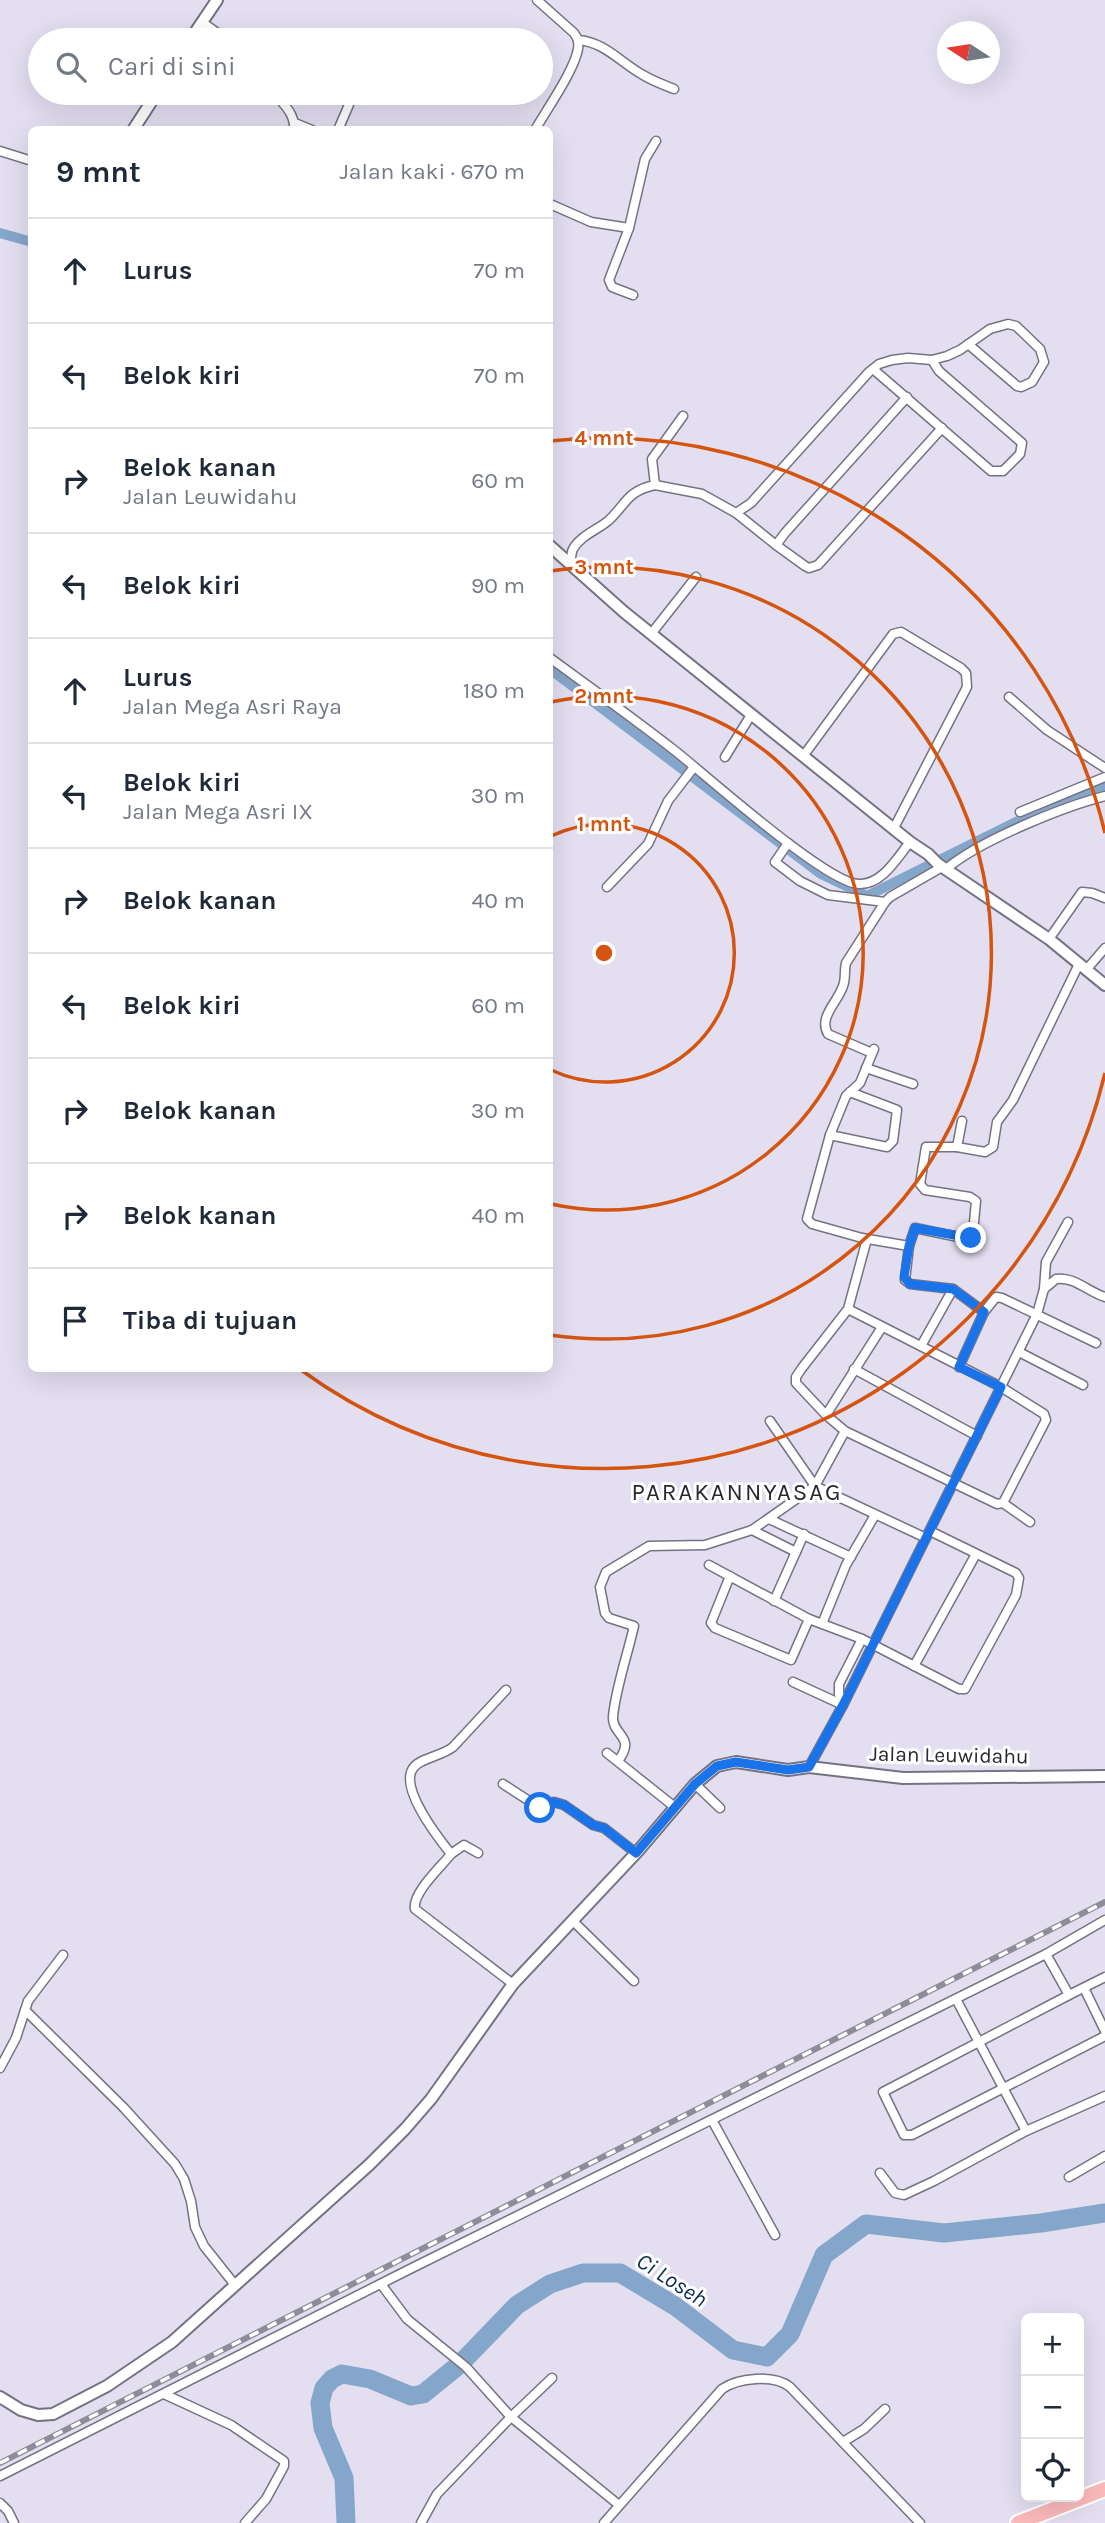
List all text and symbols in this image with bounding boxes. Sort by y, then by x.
north arrow [937,21,1000,84]
search box [28,28,553,105]
icon: search [52,48,90,86]
text: Cari di sini [108,51,236,82]
text: 9 mnt [56,154,141,190]
text: Jalan kaki · 670 m [340,158,525,185]
icon: ahead [56,252,94,290]
text: Lurus [123,255,192,286]
text: 70 m [474,257,525,284]
icon: left [56,357,94,395]
text: Belok kiri [123,360,241,391]
text: 70 m [474,362,525,389]
text: 4 mnt [574,426,634,450]
text: Belok kanan [123,452,276,483]
icon: right [56,462,94,500]
text: 60 m [471,467,525,494]
text: Jalan Leuwidahu [123,483,298,510]
text: 3 mnt [574,555,634,579]
icon: left [56,567,94,605]
text: Belok kiri [123,570,241,601]
text: 90 m [471,572,525,599]
text: Lurus [123,662,192,693]
icon: ahead [56,672,94,710]
text: 180 m [463,677,525,704]
text: 2 mnt [574,684,634,708]
text: Jalan Mega Asri Raya [123,693,342,720]
text: Belok kiri [123,767,241,798]
icon: left [56,777,94,815]
text: 30 m [471,782,525,809]
text: Jalan Mega Asri IX [123,798,313,825]
text: 1 mnt [577,812,631,836]
icon: right [56,882,94,920]
text: Belok kanan [123,885,276,916]
text: 40 m [472,887,525,914]
centre of rings [592,941,616,965]
icon: left [56,987,94,1025]
text: Belok kiri [123,990,241,1021]
text: 60 m [471,992,525,1019]
icon: right [56,1092,94,1130]
text: Belok kanan [123,1095,276,1126]
text: 30 m [471,1097,525,1124]
icon: right [56,1197,94,1235]
text: Belok kanan [123,1200,276,1231]
text: 40 m [472,1202,525,1229]
route end [955,1222,986,1253]
icon: arrive [56,1302,94,1340]
text: Tiba di tujuan [123,1305,297,1336]
district label: PARAKANNYASAG [632,1478,842,1506]
street label: Jalan Leuwidahu [869,1742,1029,1768]
route start [524,1792,555,1823]
water label: Ci Loseh [632,2247,712,2313]
map controls [1021,2313,1084,2502]
button: + [1021,2313,1084,2376]
button: − [1021,2376,1084,2439]
button: locate [1021,2439,1084,2502]

